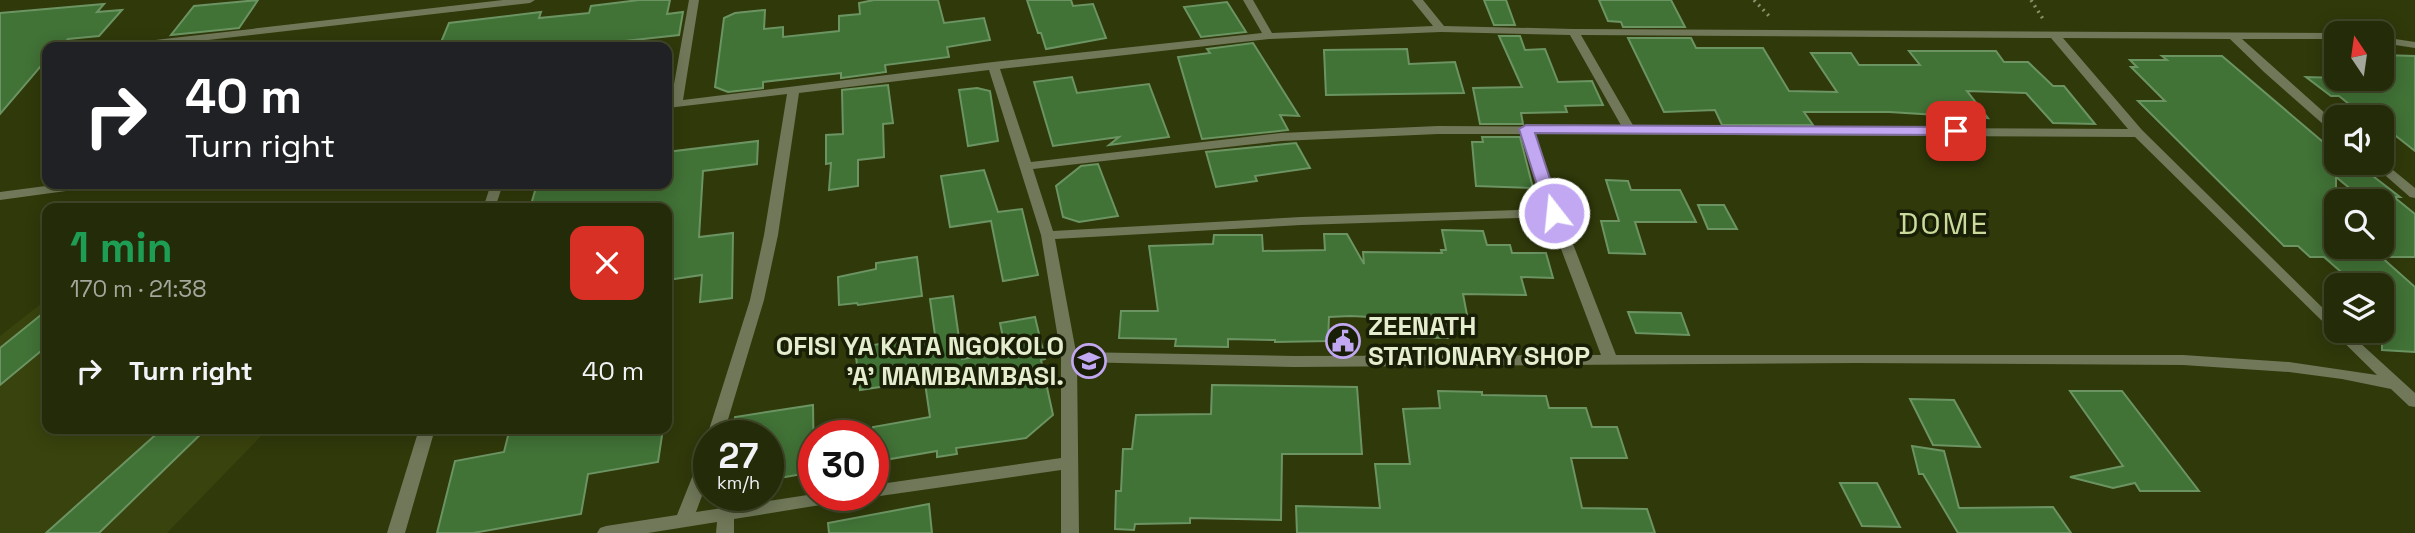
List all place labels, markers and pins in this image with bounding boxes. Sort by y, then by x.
pin [1926,101,1986,161]
place label: ZEENATH STATIONARY SHOP [1368,309,1590,373]
public building icon: ZEENATH STATIONARY SHOP [1324,322,1362,360]
place label: OFISI YA KATA NGOKOLO 'A' MAMBAMBASI. [776,329,1064,393]
school or university icon: OFISI YA KATA NGOKOLO 'A' MAMBAMBASI. [1070,342,1108,380]

